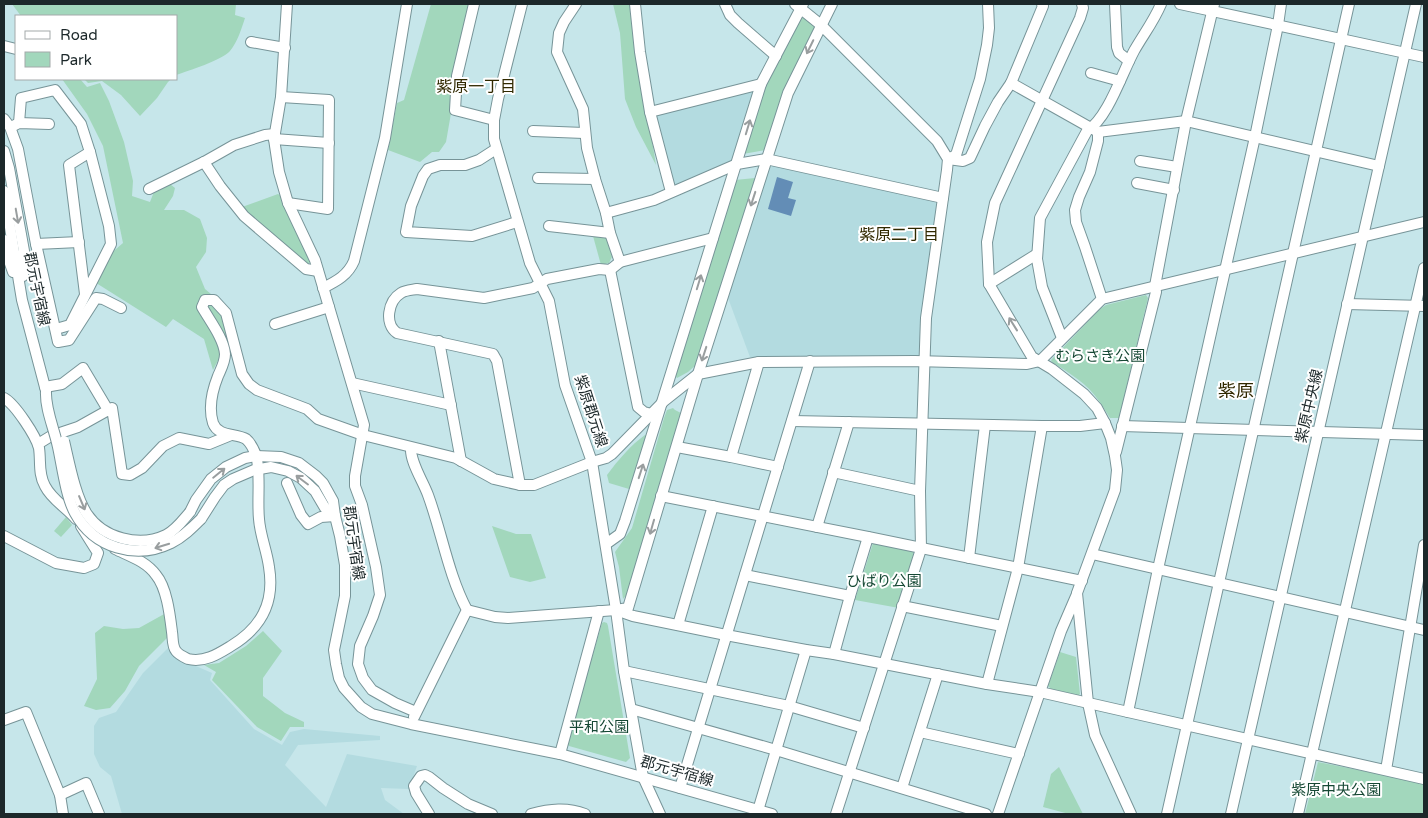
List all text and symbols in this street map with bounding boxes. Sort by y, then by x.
legend [15,15,178,80]
text: Road [60,26,98,44]
one-way arrow [805,39,814,54]
text: Park [60,51,92,69]
district label: 紫原一丁目 [436,77,516,97]
one-way arrow [743,120,753,136]
one-way arrow [748,191,757,206]
one-way arrow [13,207,23,223]
district label: 紫原二丁目 [859,225,939,245]
street label: 郡元宇宿線 [20,250,54,328]
one-way arrow [695,275,705,291]
one-way arrow [1008,317,1019,331]
one-way arrow [699,346,708,361]
park label: むらさき公園 [1055,347,1145,365]
street label: 紫原中央線 [1292,367,1326,445]
street label: 紫原郡元線 [571,373,611,449]
district label: 紫原 [1218,380,1254,402]
one-way arrow [637,464,647,480]
one-way arrow [212,467,225,478]
one-way arrow [296,474,309,485]
one-way arrow [78,495,88,510]
street label: 郡元宇宿線 [340,505,368,581]
one-way arrow [647,518,657,534]
one-way arrow [154,542,170,552]
park label: ひばり公園 [846,572,922,590]
park label: 平和公園 [569,718,629,736]
street label: 郡元宇宿線 [638,752,716,790]
park label: 紫原中央公園 [1291,781,1381,799]

